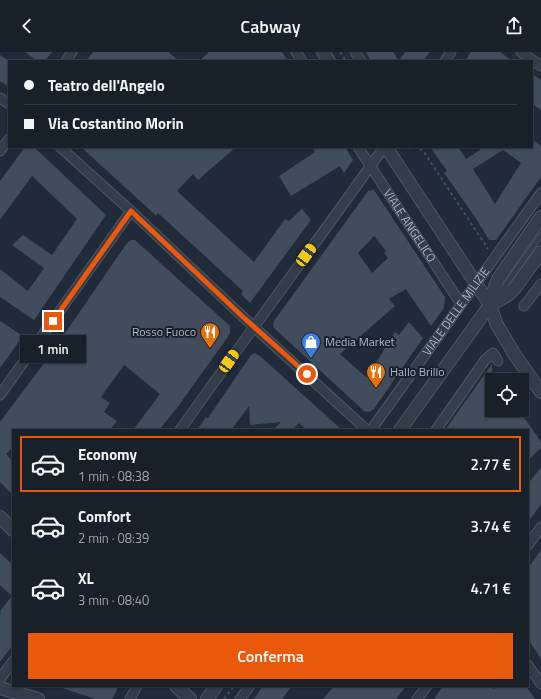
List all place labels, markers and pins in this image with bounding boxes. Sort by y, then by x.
restaurant icon: Rosso Fuoco [199,321,221,349]
place label: Rosso Fuoco [132,322,196,341]
shop icon: Media Market [300,331,322,359]
place label: Media Market [325,332,396,351]
restaurant icon: Hallo Brillo [365,361,387,389]
place label: Hallo Brillo [390,362,445,381]

